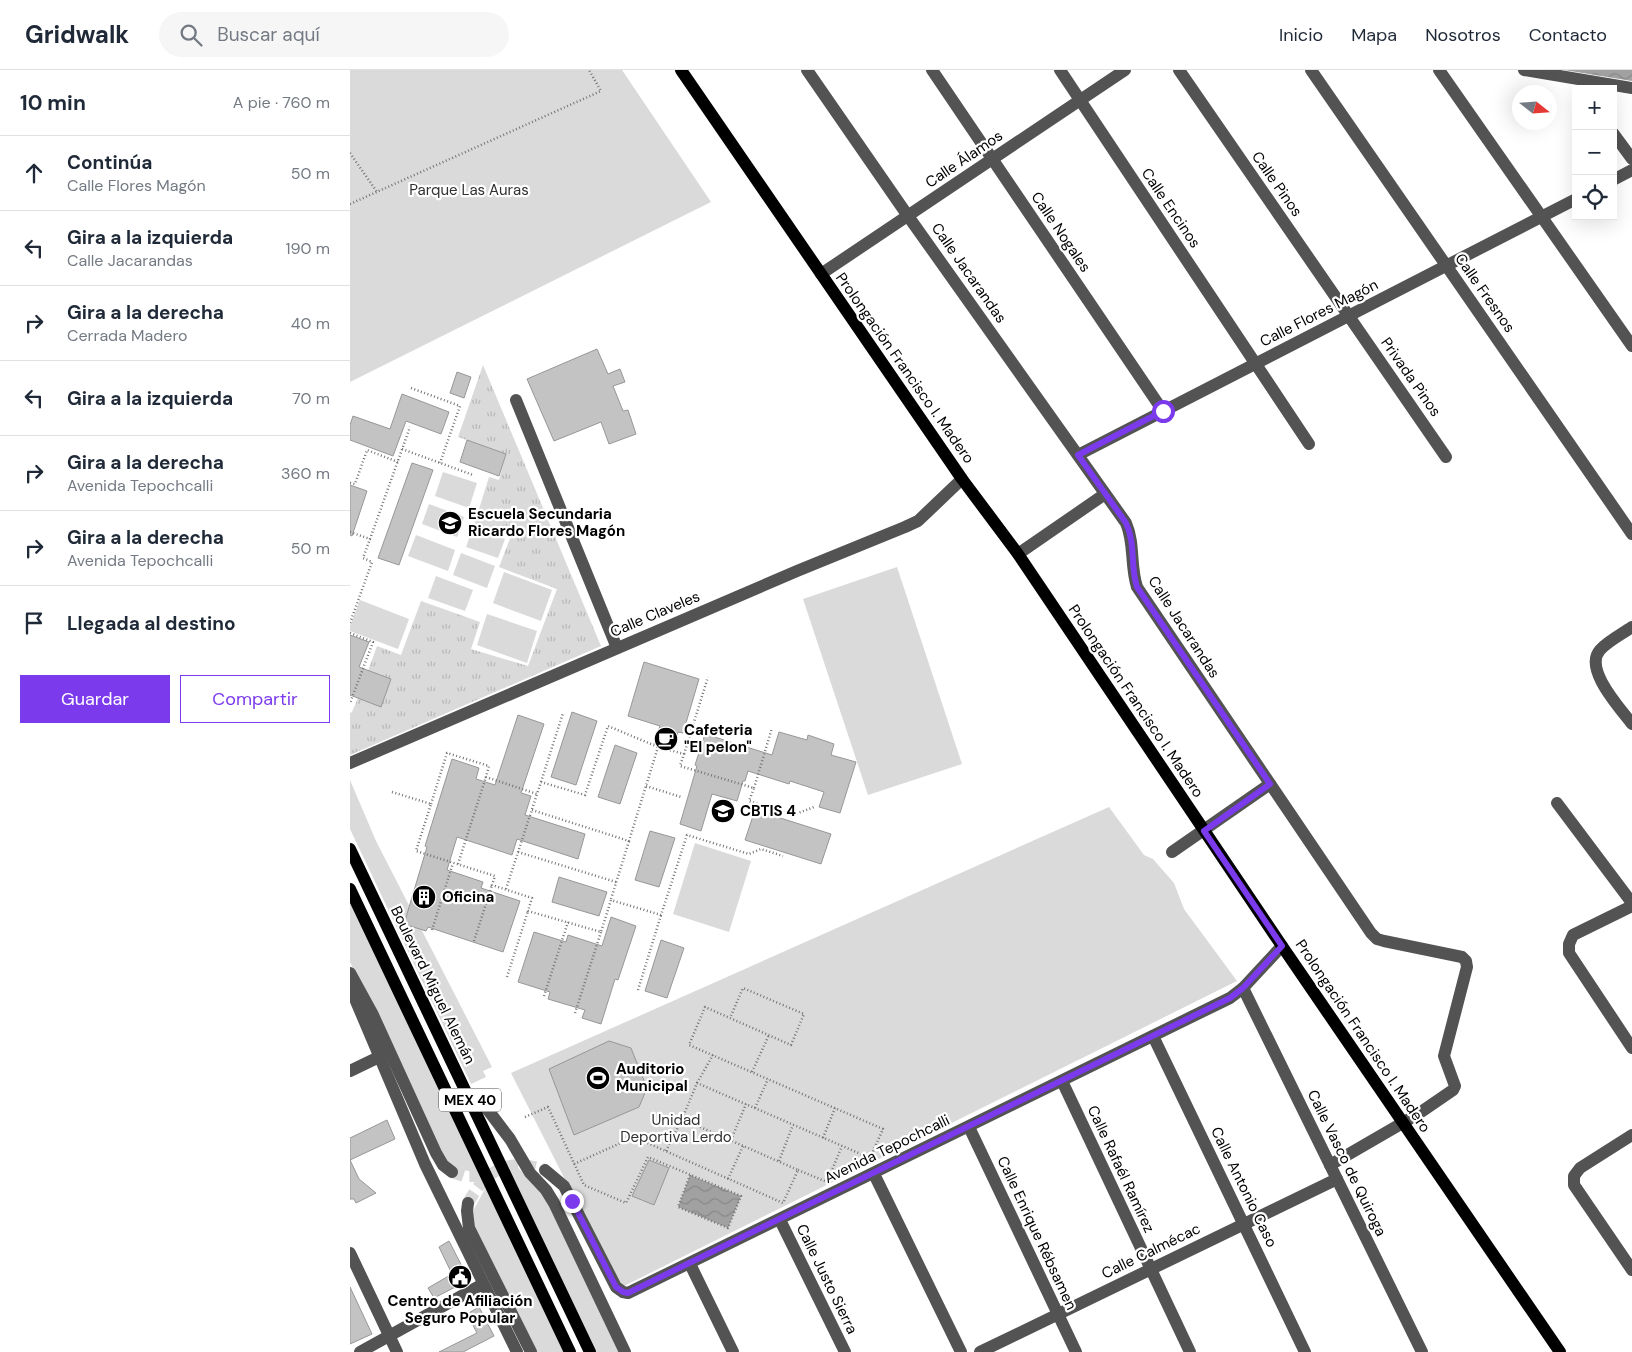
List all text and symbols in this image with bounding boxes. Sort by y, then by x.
search box [159,12,509,57]
text: Gridwalk [25,19,129,50]
icon: search [177,21,205,49]
text: Buscar aquí [217,22,320,47]
text: Inicio [1279,23,1323,47]
text: Mapa [1351,23,1397,47]
text: Nosotros [1425,23,1501,47]
text: Contacto [1529,23,1607,47]
north arrow [1512,85,1557,130]
map controls [1572,85,1617,220]
button: + [1572,85,1617,130]
text: 10 min [20,89,86,117]
text: A pie · 760 m [233,92,330,113]
street label: Calle Álamos [921,126,1007,192]
button: − [1572,130,1617,175]
street label: Calle Pinos [1247,147,1307,221]
text: Continúa [67,150,152,175]
icon: ahead [20,159,48,187]
text: 50 m [291,163,330,184]
street label: Calle Encinos [1137,164,1205,252]
text: Calle Flores Magón [67,175,206,196]
button: locate [1572,175,1617,220]
park label: Parque Las Auras [409,180,529,200]
street label: Calle Nogales [1027,188,1095,276]
street label: Calle Jacarandas [927,219,1011,327]
text: Gira a la izquierda [67,225,233,250]
icon: left [20,234,48,262]
text: 190 m [286,238,330,259]
street label: Calle Fresnos [1450,249,1520,337]
text: Calle Jacarandas [67,250,193,271]
street label: Prolongación Francisco I. Madero [831,269,979,468]
street label: Calle Flores Magón [1257,275,1381,351]
text: Gira a la derecha [67,300,224,325]
icon: right [20,309,48,337]
text: 40 m [291,313,330,334]
text: Cerrada Madero [67,325,187,346]
street label: Privada Pinos [1376,333,1446,421]
icon: left [20,384,48,412]
text: Gira a la izquierda [67,386,233,411]
text: 70 m [292,388,330,409]
route start [1152,400,1175,423]
text: Gira a la derecha [67,450,224,475]
icon: right [20,459,48,487]
text: 360 m [281,463,330,484]
text: Avenida Tepochcalli [67,475,213,496]
place label: Escuela Secundaria Ricardo Flores Magón [468,504,625,541]
school or university icon: Escuela Secundaria Ricardo Flores Magón [437,510,463,536]
text: Gira a la derecha [67,525,224,550]
icon: right [20,534,48,562]
text: 50 m [291,538,330,559]
text: Avenida Tepochcalli [67,550,213,571]
street label: Calle Jacarandas [1143,572,1225,682]
street label: Calle Claveles [607,586,703,642]
street label: Prolongación Francisco I. Madero [1064,601,1208,802]
icon: arrive [20,609,48,637]
text: Llegada al destino [67,611,236,636]
button: Guardar [20,675,170,723]
button: Compartir [180,675,330,723]
place label: Cafeteria "El pelon" [684,720,752,757]
cafe icon: Cafeteria "El pelon" [653,726,679,752]
school or university icon: CBTIS 4 [710,798,736,824]
place label: CBTIS 4 [740,801,796,821]
building icon: Oficina [411,884,437,910]
place label: Oficina [442,887,494,907]
street label: Boulevard Miguel Alemán [386,903,480,1067]
street label: Prolongación Francisco I. Madero [1291,936,1435,1137]
place label: Auditorio Municipal [616,1059,688,1096]
sports icon: Auditorio Municipal [585,1065,611,1091]
street label: Calle Vasco de Quiroga [1303,1086,1391,1240]
road number: MEX 40 [439,1088,501,1112]
street label: Calle Rafaél Ramírez [1083,1102,1159,1236]
park label: Unidad Deportiva Lerdo [620,1110,732,1147]
street label: Avenida Tepochcalli [821,1110,953,1188]
street label: Calle Antonio Caso [1206,1123,1282,1251]
street label: Calle Enrique Rébsamen [993,1153,1081,1313]
route end [561,1190,584,1213]
street label: Calle Calmécac [1098,1218,1204,1284]
street label: Calle Justo Sierra [792,1221,862,1337]
public building icon: Centro de Afiliación Seguro Popular [447,1264,473,1290]
place label: Centro de Afiliación Seguro Popular [387,1291,533,1328]

